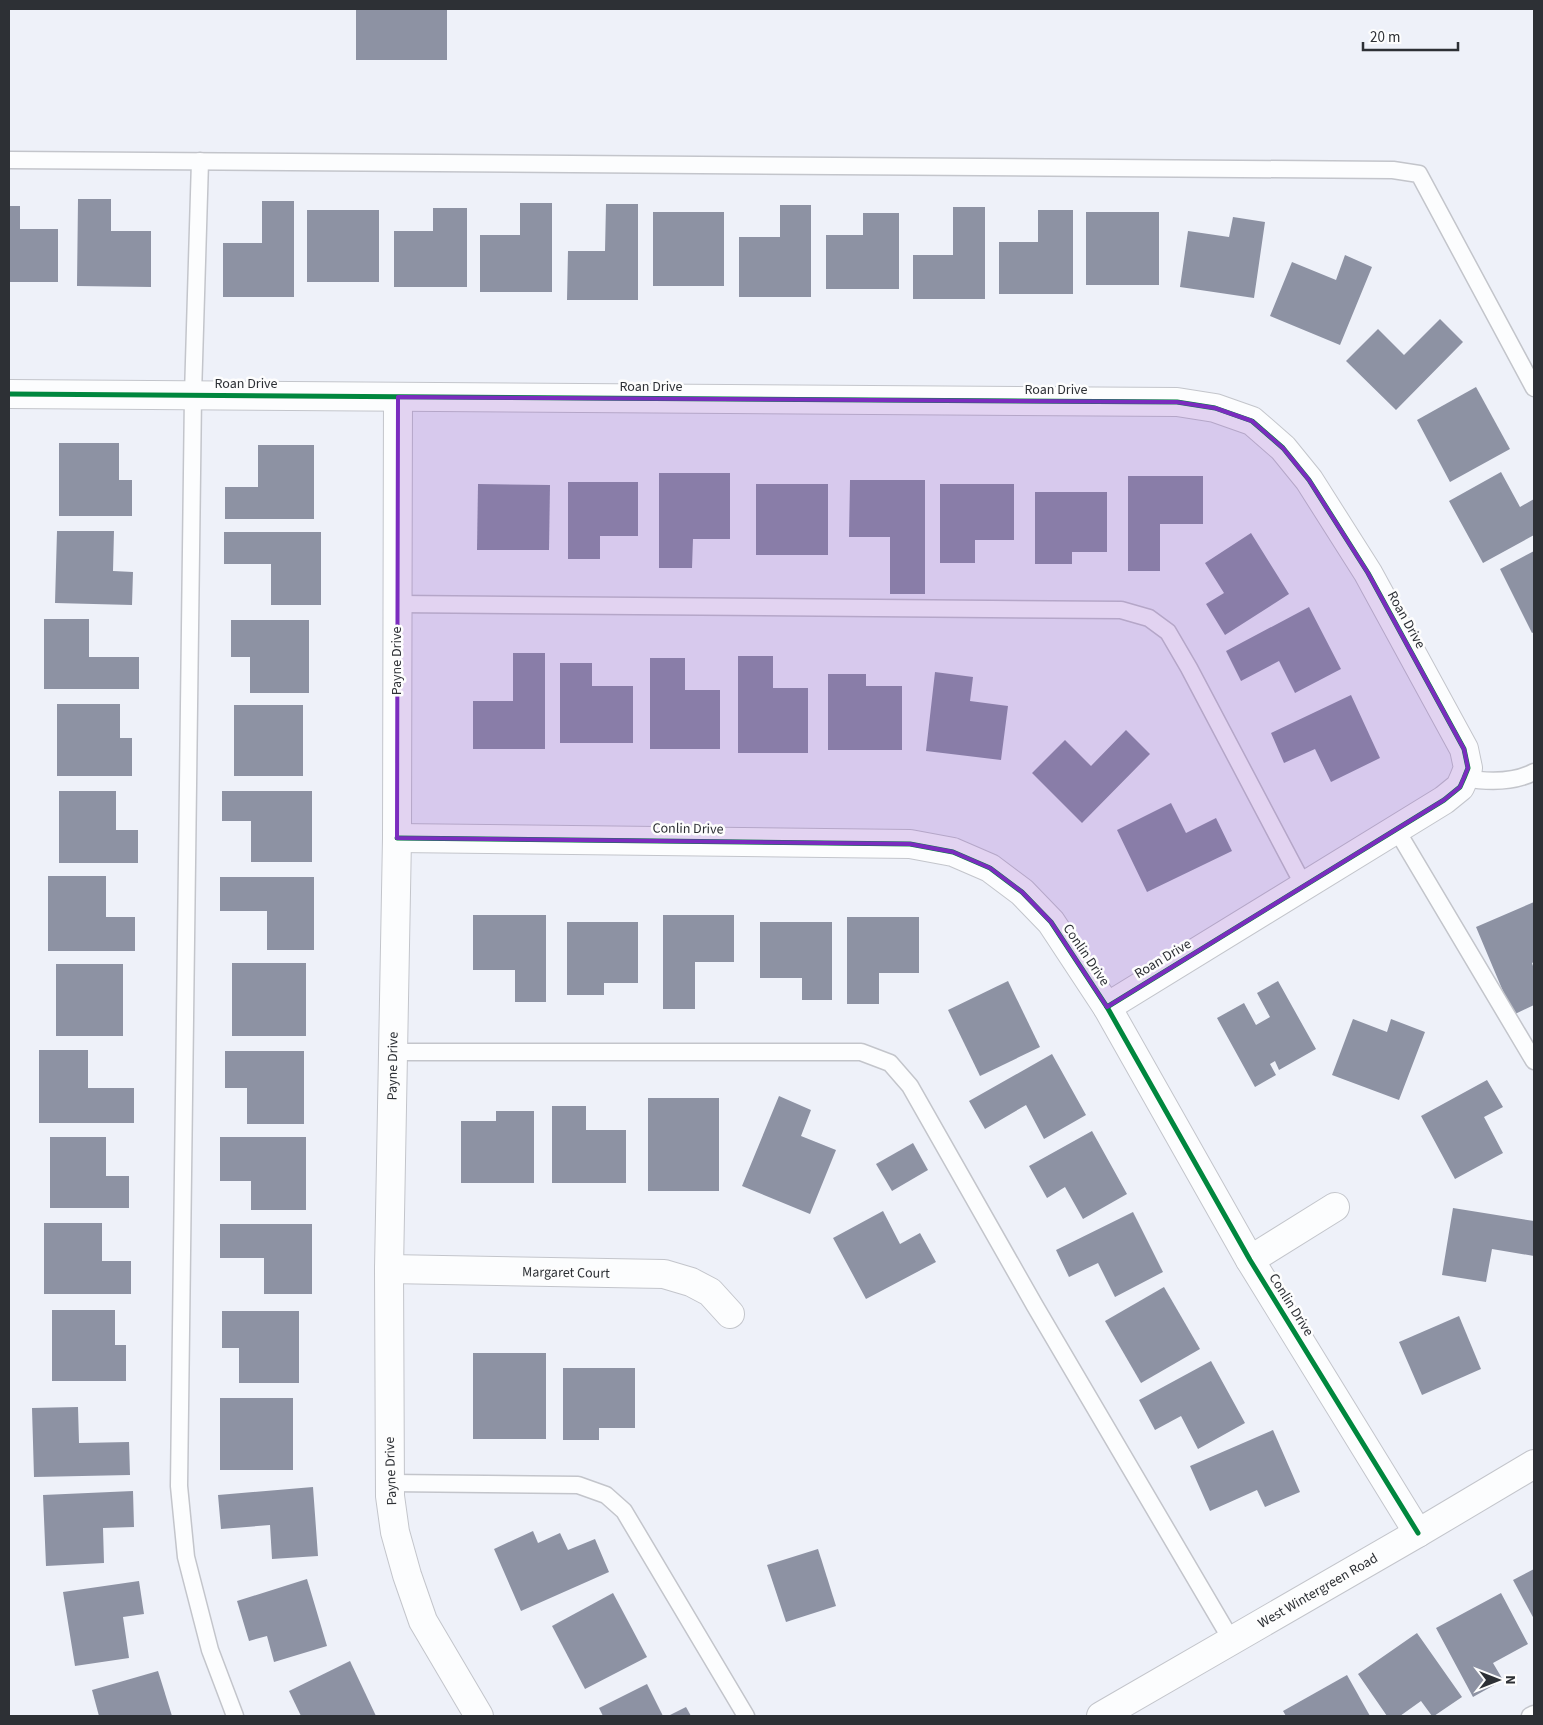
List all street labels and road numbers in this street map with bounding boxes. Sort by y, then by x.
street label: Roan Drive [214,374,278,394]
street label: Roan Drive [619,377,683,397]
street label: Roan Drive [1024,380,1088,400]
street label: Roan Drive [1382,588,1430,652]
street label: Payne Drive [387,627,407,695]
street label: Conlin Drive [652,818,724,840]
street label: Conlin Drive [1058,920,1114,990]
street label: Roan Drive [1131,934,1195,984]
street label: Payne Drive [382,1031,404,1101]
street label: Margaret Court [522,1262,610,1284]
street label: Conlin Drive [1264,1270,1318,1340]
street label: Payne Drive [380,1436,402,1506]
street label: West Wintergreen Road [1254,1548,1382,1634]

